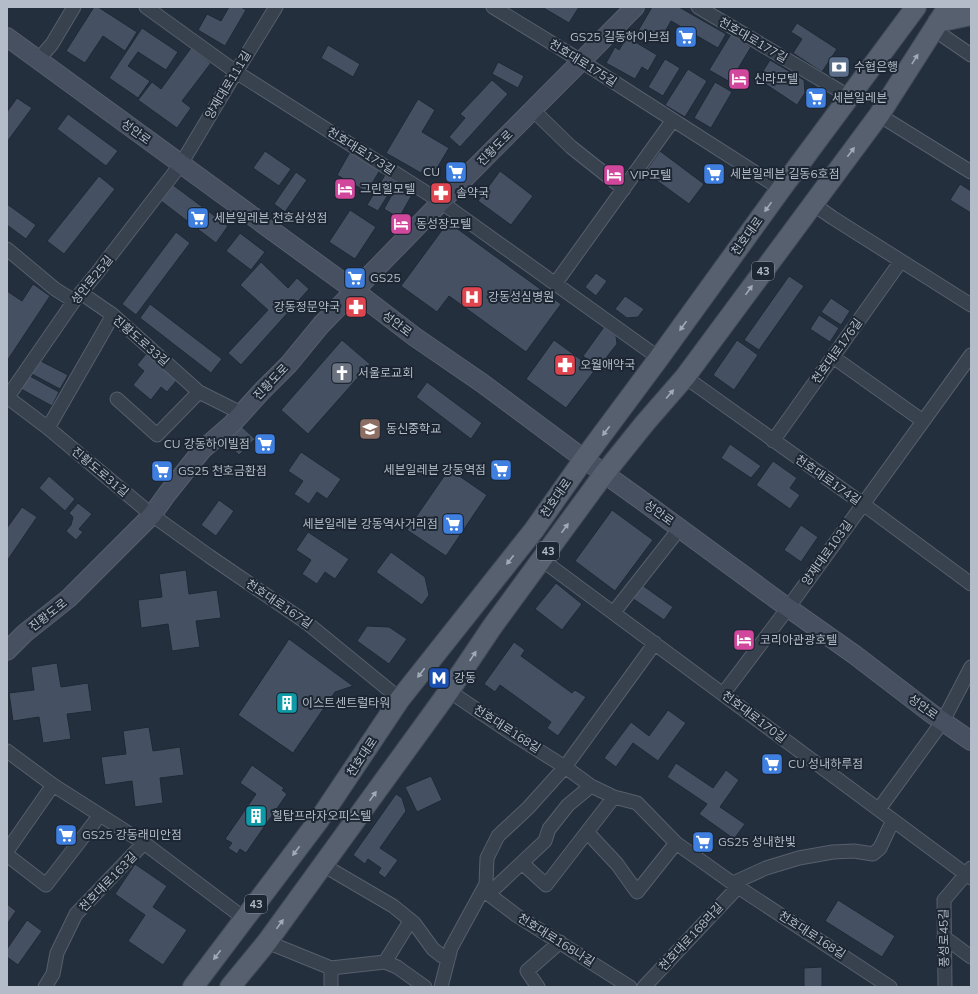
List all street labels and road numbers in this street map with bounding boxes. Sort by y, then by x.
street label: 천호대로177길 [716,14,790,65]
street label: 천호대로175길 [547,36,620,89]
street label: 양재대로111길 [201,48,254,122]
street label: 성안로 [118,116,154,147]
street label: 천호대로173길 [325,124,398,177]
street label: 진황도로 [474,127,516,169]
street label: 천호대로 [728,213,766,258]
street label: 성안로25길 [67,252,116,307]
road number: 43 [752,262,774,280]
street label: 성안로 [380,308,415,340]
street label: 진황도로33길 [110,312,173,369]
street label: 천호대로176길 [808,315,865,386]
street label: 진황도로 [250,361,291,403]
street label: 진황도로31길 [69,443,132,500]
street label: 천호대로174길 [793,451,864,508]
street label: 천호대로 [537,475,574,520]
street label: 성안로 [641,497,677,528]
street label: 양재대로103길 [798,517,855,588]
road number: 43 [537,542,559,560]
street label: 천호대로167길 [243,576,315,631]
street label: 진황도로 [26,595,70,634]
street label: 천호대로170길 [719,687,789,746]
street label: 성안로 [905,691,941,722]
street label: 천호대로168길 [471,701,544,756]
street label: 천호대로 [343,734,380,779]
street label: 천호대로163길 [76,849,140,914]
road number: 43 [245,895,267,913]
street label: 천호대로168라길 [655,899,726,974]
street label: 천호대로168길 [776,907,849,962]
street label: 풍성로45길 [935,909,952,967]
street label: 천호대로168나길 [515,910,597,969]

